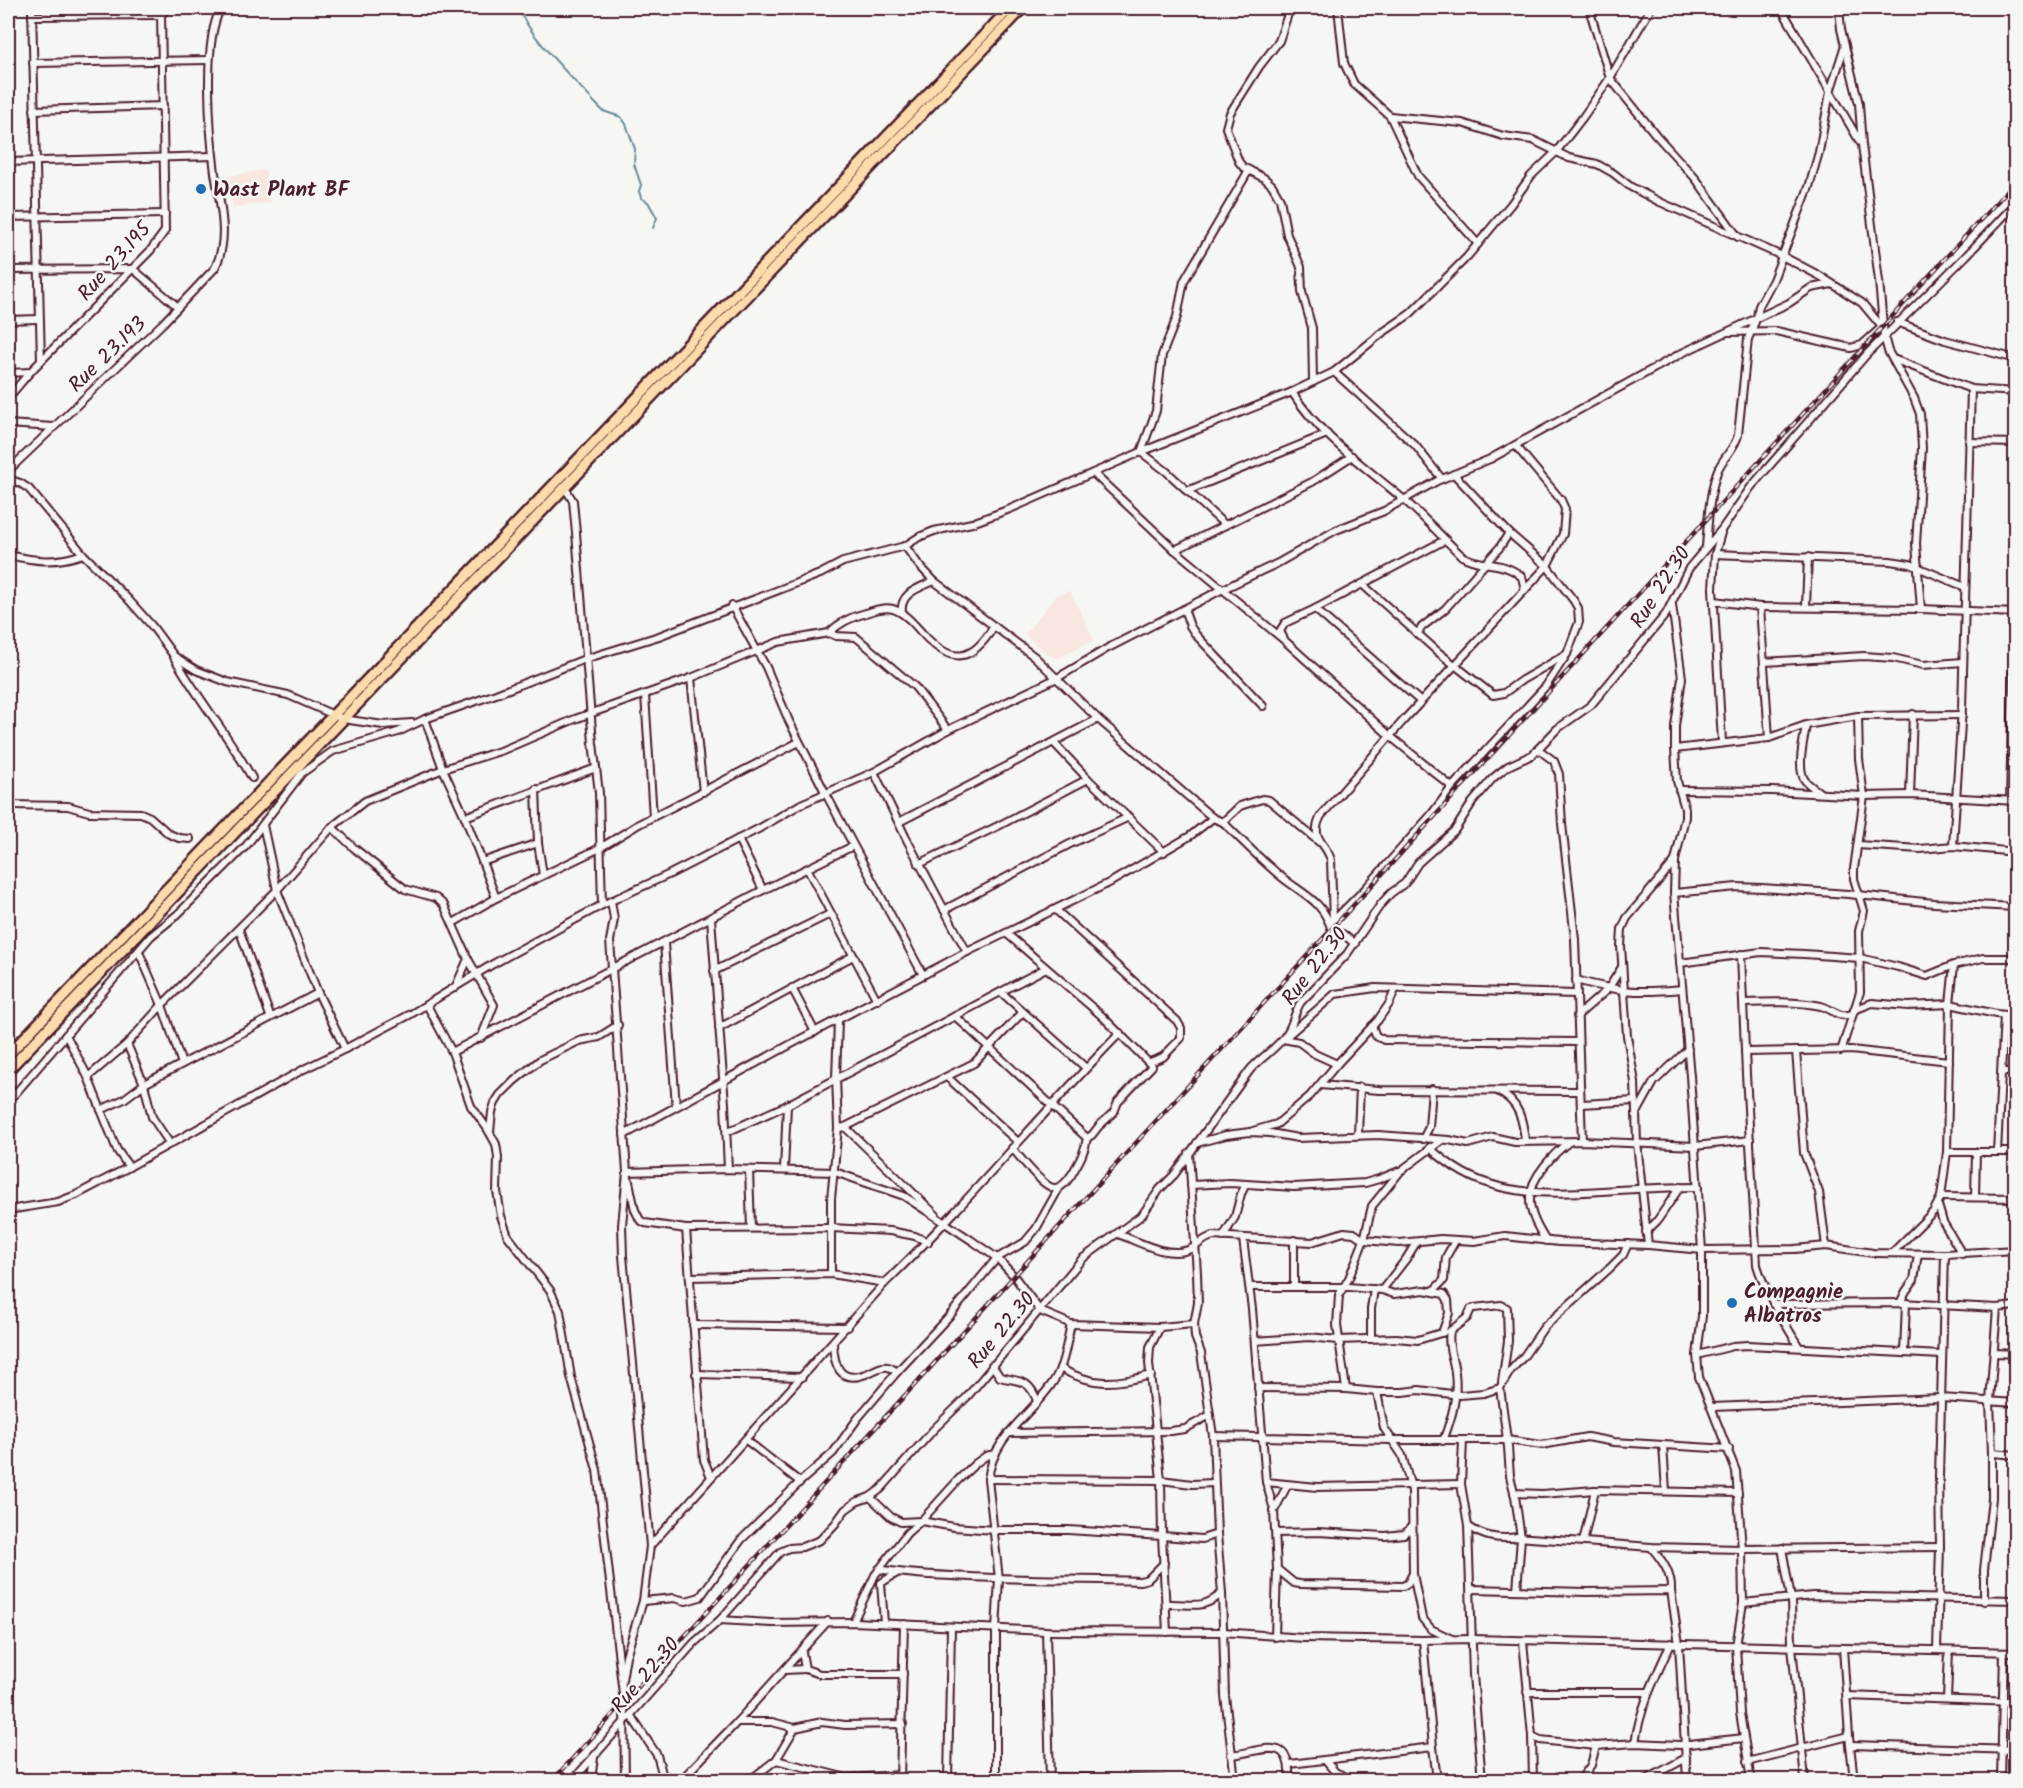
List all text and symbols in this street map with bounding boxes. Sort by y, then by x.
place label: Wast Plant BF [213,174,351,207]
marker: Wast Plant BF [194,182,208,196]
street label: Rue 23.195 [70,213,161,309]
street label: Rue 23.193 [61,309,155,401]
street label: Rue 22.30 [1622,540,1700,635]
street label: Rue 22.30 [1274,920,1357,1013]
place label: Compagnie Albatros [1744,1276,1843,1333]
street label: Rue 22.30 [960,1285,1044,1377]
marker: Compagnie Albatros [1725,1296,1739,1310]
street label: Rue 22.30 [603,1630,689,1722]

